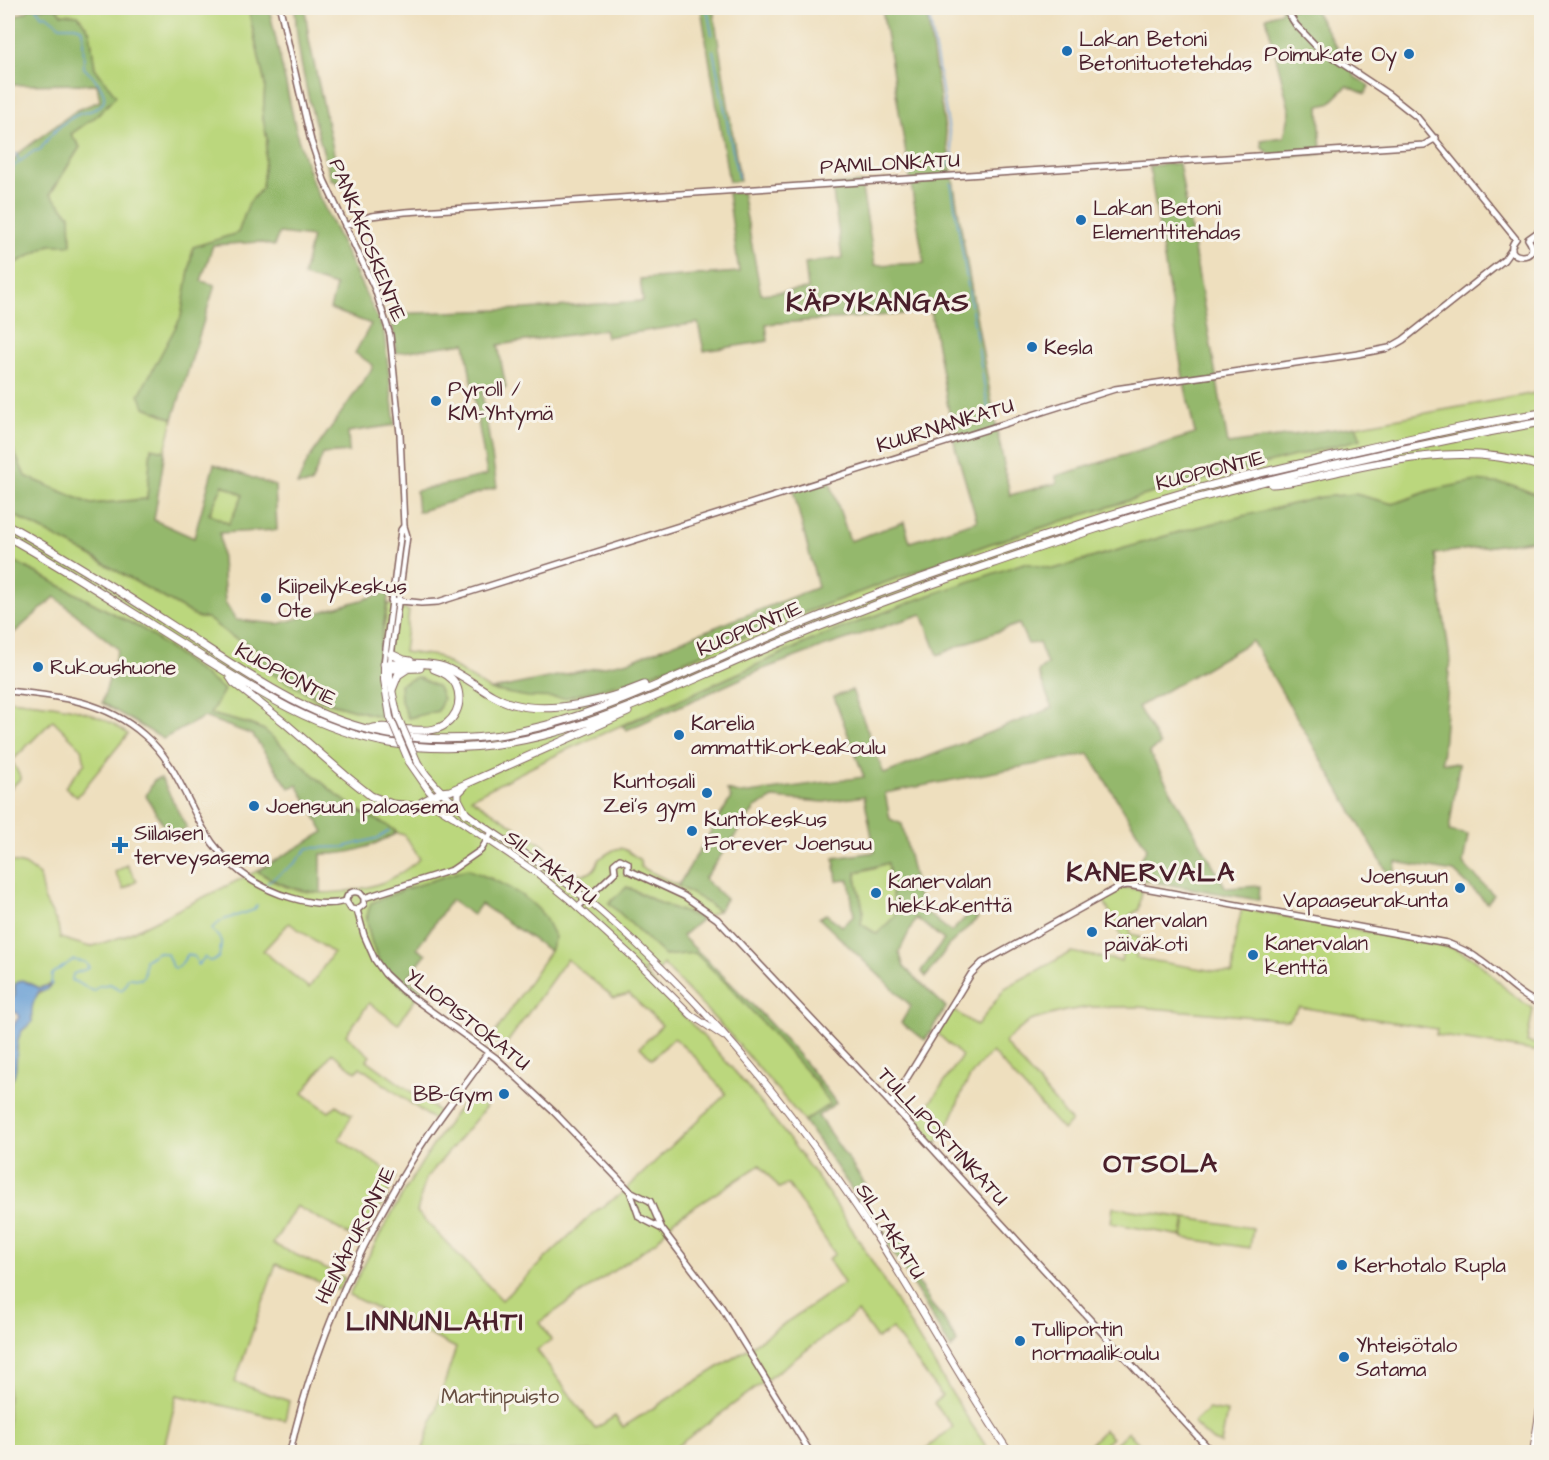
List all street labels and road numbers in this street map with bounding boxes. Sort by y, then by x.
street label: PAMILONKATU [819,145,961,182]
street label: PANKAKOSKENTIE [322,154,414,327]
street label: KUURNANKATU [873,391,1017,460]
street label: KUOPIONTIE [1153,443,1268,498]
street label: KUOPIONTIE [692,593,807,664]
street label: KUOPIONTIE [230,636,342,714]
street label: SILTAKATU [499,823,603,912]
street label: YLIOPISTOKATU [399,961,536,1077]
street label: TULLIPORTINKATU [871,1061,1015,1212]
street label: HEINÄPURONTIE [308,1161,403,1309]
street label: SILTAKATU [849,1178,932,1285]

